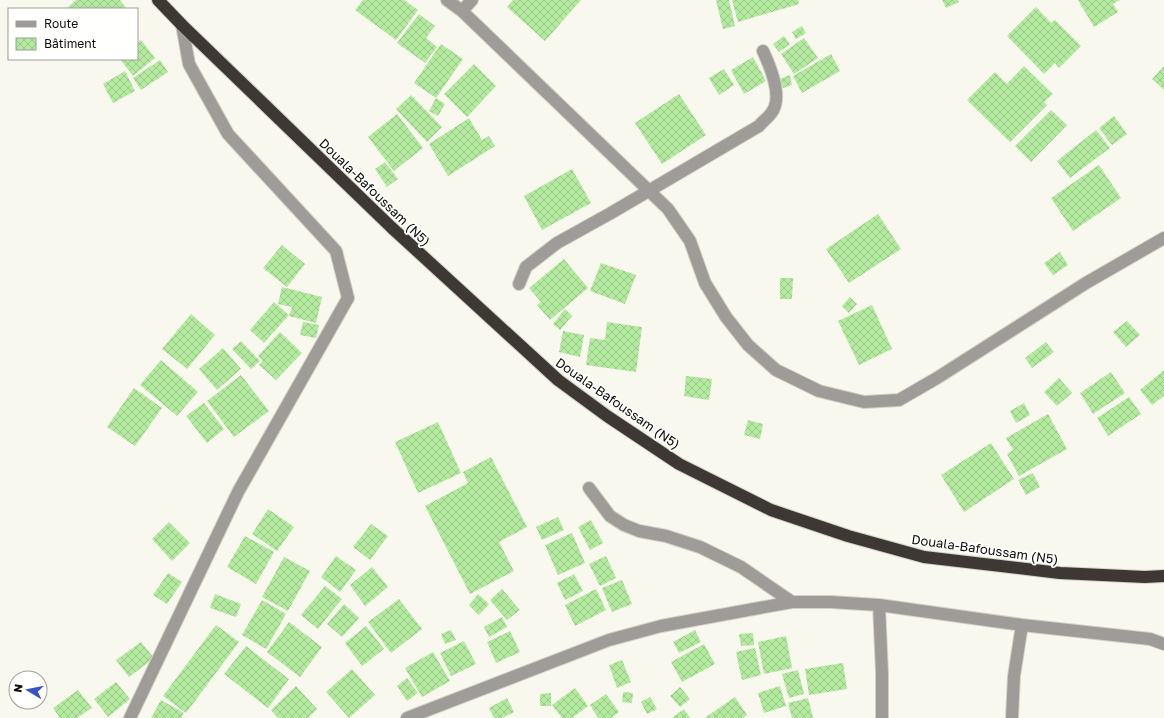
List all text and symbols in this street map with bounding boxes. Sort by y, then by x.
legend [8,8,138,60]
text: Route [44,16,78,31]
text: Bâtiment [44,36,97,51]
street label: Douala-Bafoussam (N5) [316,135,434,249]
street label: Douala-Bafoussam (N5) [553,354,683,452]
street label: Douala-Bafoussam (N5) [911,531,1059,567]
north arrow [8,670,48,710]
text: N [11,683,25,693]

